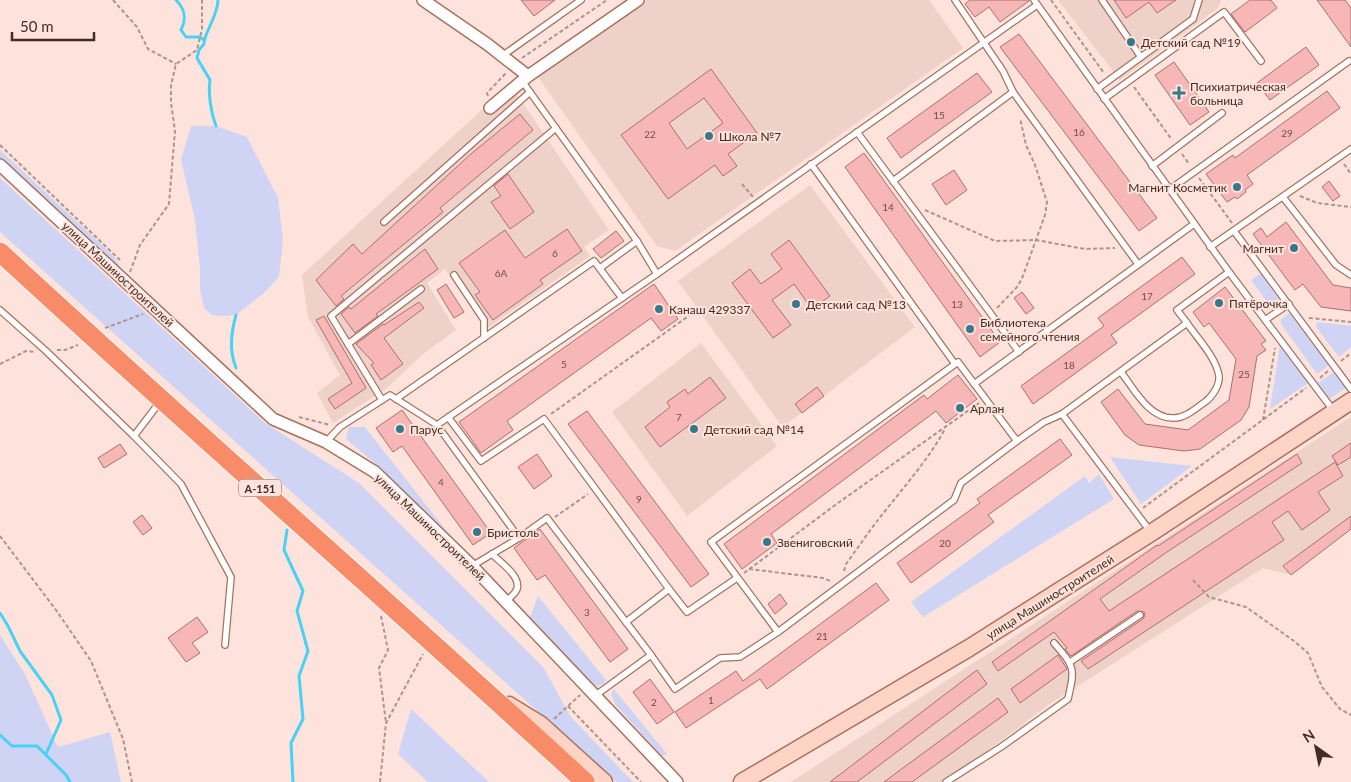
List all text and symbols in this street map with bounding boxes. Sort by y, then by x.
scale bar [12,10,95,42]
text: 50 m [20,17,54,35]
place label: Детский сад №19 [1141,35,1241,50]
marker: Детский сад №19 [1125,36,1137,48]
place label: Психиатрическая больница [1190,79,1286,108]
marker: Психиатрическая больница [1172,86,1186,100]
house number: 15 [933,109,945,121]
house number: 16 [1073,126,1085,138]
house number: 29 [1281,127,1293,139]
house number: 22 [644,128,656,140]
place label: Школа №7 [719,129,781,144]
marker: Школа №7 [703,130,715,142]
place label: Магнит Косметик [1128,180,1228,195]
marker: Магнит Косметик [1231,181,1243,193]
house number: 14 [882,201,894,213]
street label: улица Машиностроителей [59,218,177,330]
place label: Магнит [1242,241,1284,256]
marker: Магнит [1288,242,1300,254]
house number: 6 [552,247,558,259]
house number: 6А [495,267,508,279]
house number: 17 [1141,290,1153,302]
place label: Пятёрочка [1229,296,1288,311]
place label: Детский сад №13 [806,297,906,312]
marker: Пятёрочка [1213,297,1225,309]
marker: Детский сад №13 [790,298,802,310]
house number: 13 [951,298,963,310]
place label: Канаш 429337 [669,302,750,317]
marker: Канаш 429337 [653,303,665,315]
place label: Библиотека семейного чтения [980,315,1080,344]
marker: Библиотека семейного чтения [964,323,976,335]
house number: 5 [561,358,567,370]
house number: 18 [1063,359,1075,371]
house number: 25 [1238,368,1250,380]
place label: Арлан [970,401,1004,416]
marker: Арлан [954,402,966,414]
house number: 7 [676,411,682,423]
place label: Парус [410,422,443,437]
place label: Детский сад №14 [704,422,804,437]
marker: Парус [394,423,406,435]
marker: Детский сад №14 [688,423,700,435]
street label: улица Машиностроителей [372,470,488,584]
house number: 4 [438,476,444,488]
road number: А-151 [239,479,281,496]
house number: 9 [636,493,642,505]
place label: Бристоль [487,525,539,540]
marker: Бристоль [471,526,483,538]
place label: Звениговский [777,535,853,550]
marker: Звениговский [761,536,773,548]
house number: 20 [939,537,951,549]
street label: улица Машиностроителей [983,551,1117,643]
house number: 3 [584,606,590,618]
house number: 21 [816,630,828,642]
house number: 1 [708,694,714,706]
house number: 2 [651,696,657,708]
north arrow [1291,722,1341,772]
text: N [1299,726,1318,746]

